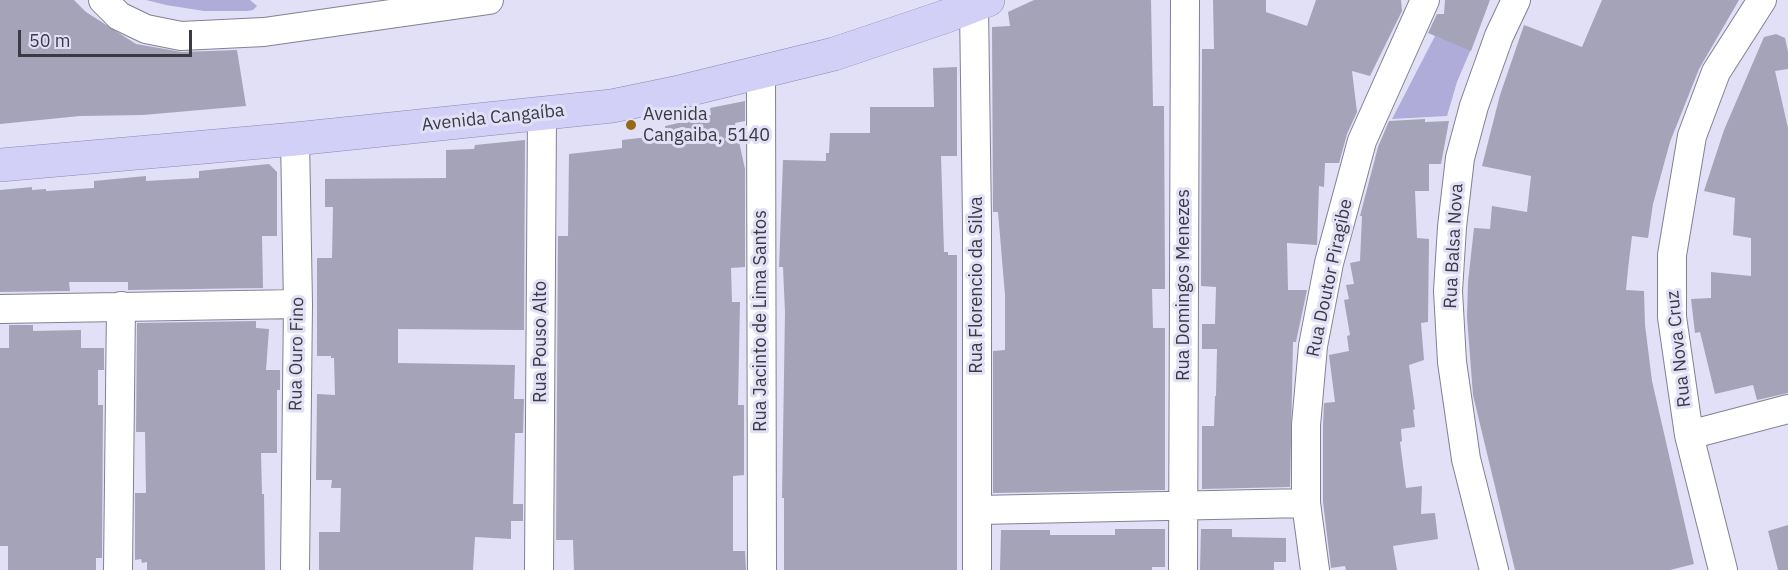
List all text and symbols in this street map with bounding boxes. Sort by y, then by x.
scale bar [21,18,195,56]
text: 50 m [29,29,71,52]
street label: Avenida Cangaíba [421,100,565,136]
place label: Avenida Cangaiba, 5140 [643,104,770,146]
marker: Avenida Cangaiba, 5140 [624,118,638,132]
street label: Rua Balsa Nova [1440,183,1468,309]
street label: Rua Domingos Menezes [1173,189,1195,381]
street label: Rua Florencio da Silva [966,196,988,374]
street label: Rua Doutor Piragibe [1303,197,1357,359]
street label: Rua Jacinto de Lima Santos [750,210,772,432]
street label: Rua Pouso Alto [530,281,552,403]
street label: Rua Nova Cruz [1662,290,1696,408]
street label: Rua Ouro Fino [285,297,309,411]

